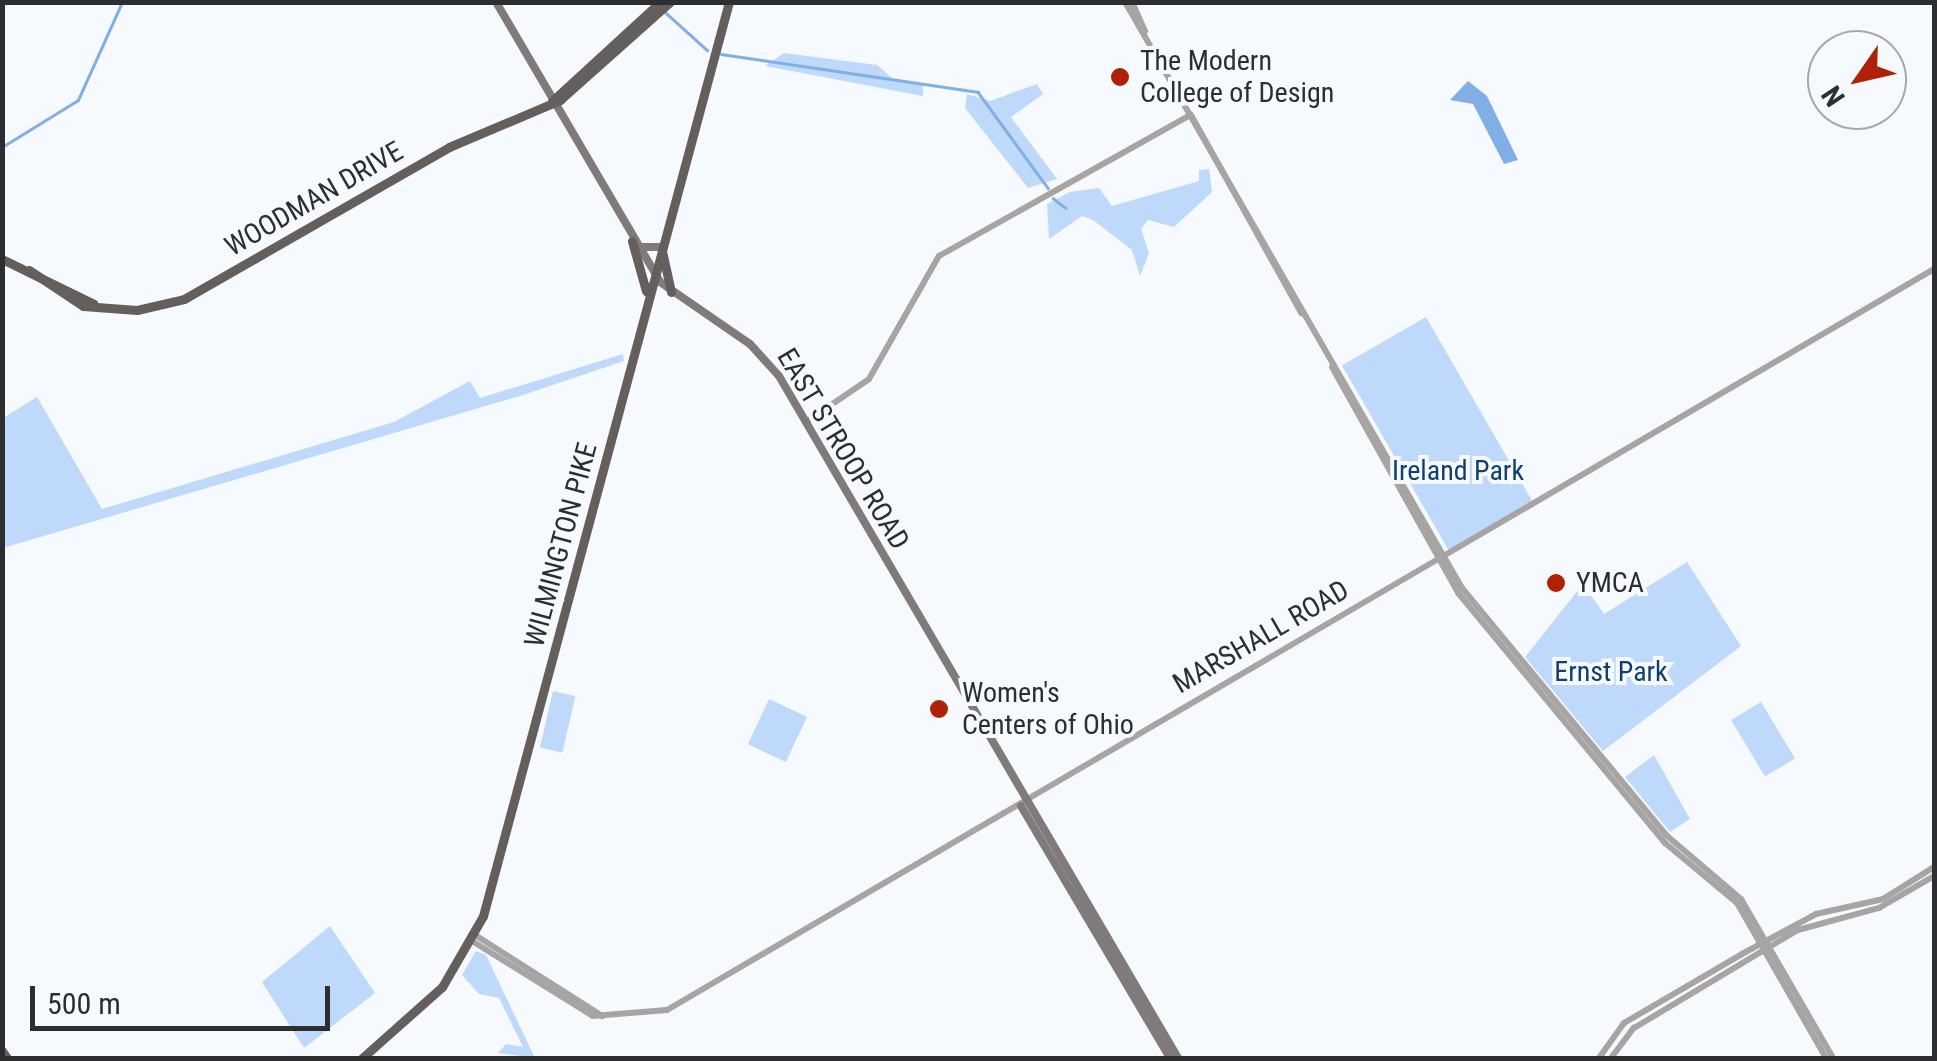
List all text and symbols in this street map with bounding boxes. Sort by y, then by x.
north arrow [1807,30,1907,130]
place label: The Modern College of Design [1140,44,1334,110]
marker: The Modern College of Design [1109,66,1131,88]
text: N [1815,80,1852,112]
street label: WOODMAN DRIVE [219,135,409,263]
street label: EAST STROOP ROAD [770,342,916,556]
street label: WILMINGTON PIKE [518,439,604,651]
park label: Ireland Park [1392,454,1524,488]
place label: YMCA [1576,566,1644,600]
marker: YMCA [1545,572,1567,594]
street label: MARSHALL ROAD [1167,573,1355,701]
park label: Ernst Park [1554,655,1668,689]
place label: Women's Centers of Ohio [962,676,1134,742]
marker: Women's Centers of Ohio [926,696,952,722]
scale bar [35,966,335,1028]
text: 500 m [47,986,121,1021]

